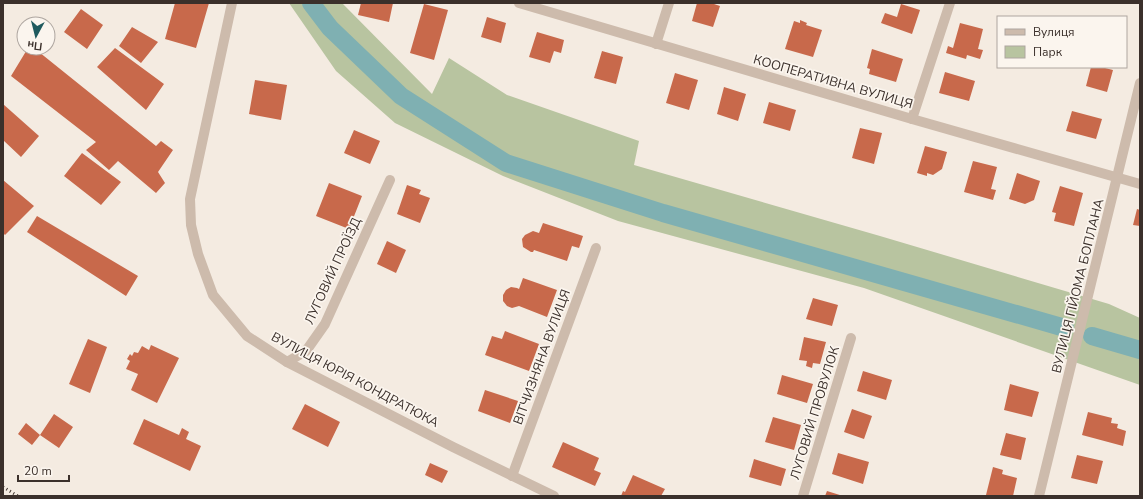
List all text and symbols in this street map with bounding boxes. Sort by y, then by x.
north arrow [16,16,56,56]
legend [997,16,1127,68]
text: Вулиця [1033,24,1075,40]
text: Пн [26,37,43,54]
text: Парк [1033,44,1063,60]
street label: КООПЕРАТИВНА ВУЛИЦЯ [751,51,915,113]
street label: ВУЛИЦЯ ГІЙОМА БОПЛАНА [1047,196,1109,375]
street label: ЛУГОВИЙ ПРОЇЗД [299,214,366,327]
street label: ВІТЧИЗНЯНА ВУЛИЦЯ [509,287,575,427]
street label: ВУЛИЦЯ ЮРІЯ КОНДРАТЮКА [268,328,443,432]
street label: ЛУГОВИЙ ПРОВУЛОК [785,343,844,482]
scale bar [18,457,69,483]
text: 20 m [24,463,52,479]

